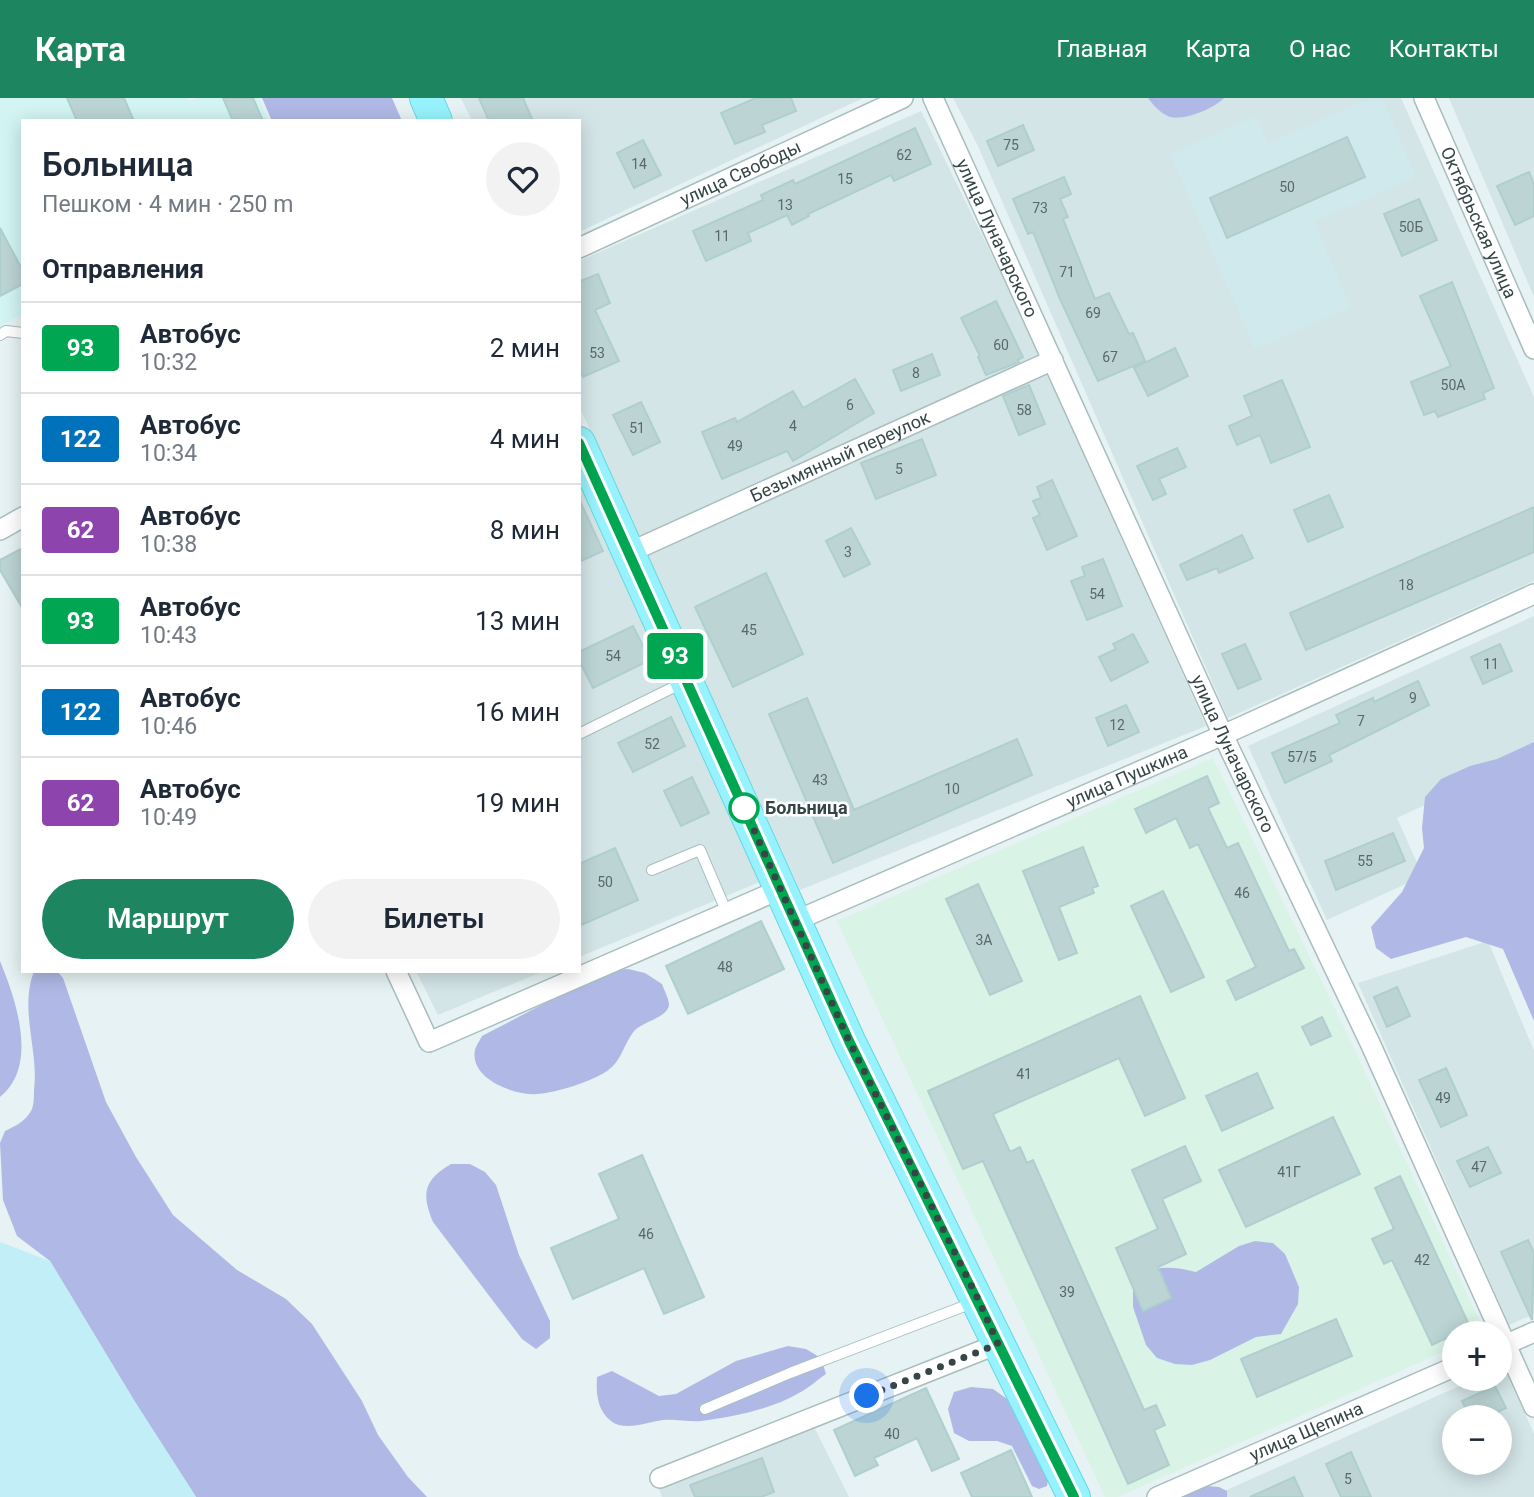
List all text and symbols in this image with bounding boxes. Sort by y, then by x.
text: Карта [35,30,126,69]
text: Главная [1056,35,1147,63]
text: Карта [1185,35,1251,63]
text: О нас [1289,35,1351,63]
text: Контакты [1389,35,1499,63]
street label: улица Свободы [677,136,804,210]
house number: 75 [1003,137,1019,153]
button: heart [486,142,560,216]
street label: Октябрьская улица [1437,143,1521,301]
text: Больница [42,145,193,184]
house number: 62 [896,147,912,163]
street label: улица Луначарского [952,155,1042,321]
house number: 14 [631,156,647,172]
house number: 15 [837,171,853,187]
house number: 50 [1279,179,1295,195]
text: Пешком · 4 мин · 250 m [42,191,293,218]
house number: 13 [777,197,793,213]
house number: 73 [1032,200,1048,216]
house number: 50Б [1399,219,1423,235]
house number: 11 [714,228,730,244]
text: Отправления [42,254,204,284]
house number: 71 [1059,264,1075,280]
house number: 69 [1085,305,1101,321]
text: Автобус [140,319,241,349]
text: 2 мин [490,333,560,363]
text: 93 [67,334,94,362]
house number: 60 [993,337,1009,353]
house number: 53 [589,345,605,361]
text: 10:32 [140,349,197,376]
house number: 67 [1102,349,1118,365]
house number: 8 [912,365,920,381]
house number: 50А [1441,377,1465,393]
house number: 6 [846,397,854,413]
house number: 58 [1016,402,1032,418]
street label: Безымянный переулок [747,406,933,506]
text: Автобус [140,410,241,440]
house number: 4 [789,418,797,434]
house number: 51 [629,420,645,436]
text: 4 мин [490,424,560,454]
text: 122 [60,425,101,453]
house number: 49 [727,438,743,454]
text: 10:34 [140,440,197,467]
house number: 5 [895,461,903,477]
text: Автобус [140,501,241,531]
text: 8 мин [490,515,560,545]
text: 62 [67,516,94,544]
text: 10:38 [140,531,197,558]
house number: 3 [844,544,852,560]
house number: 18 [1398,577,1414,593]
house number: 54 [1089,586,1105,602]
text: Автобус [140,592,241,622]
text: 13 мин [475,606,560,636]
text: 93 [67,607,94,635]
text: 10:43 [140,622,197,649]
house number: 45 [741,622,757,638]
line badge: 93 [644,633,706,679]
text: 93 [661,642,689,670]
house number: 54 [605,648,621,664]
house number: 11 [1483,656,1499,672]
street label: улица Луначарского [1187,671,1279,836]
text: Автобус [140,683,241,713]
house number: 9 [1409,690,1417,706]
text: 16 мин [475,697,560,727]
text: 122 [60,698,101,726]
text: 10:46 [140,713,197,740]
house number: 7 [1357,713,1365,729]
house number: 12 [1109,717,1125,733]
house number: 52 [644,736,660,752]
street label: улица Пушкина [1063,741,1191,812]
house number: 57/5 [1287,749,1317,765]
house number: 43 [812,772,828,788]
text: Автобус [140,774,241,804]
house number: 10 [944,781,960,797]
text: 19 мин [475,788,560,818]
text: 62 [67,789,94,817]
marker: Больница [729,793,759,823]
place label: Больница [765,797,848,818]
text: 10:49 [140,804,197,831]
house number: 55 [1357,853,1373,869]
house number: 50 [597,874,613,890]
button: Маршрут [42,879,294,959]
button: Билеты [308,879,560,959]
house number: 46 [1234,885,1250,901]
house number: 3А [975,932,993,948]
house number: 48 [717,959,733,975]
house number: 41 [1016,1066,1032,1082]
house number: 49 [1435,1090,1451,1106]
house number: 47 [1471,1159,1487,1175]
house number: 41Г [1277,1164,1301,1180]
house number: 46 [638,1226,654,1242]
house number: 42 [1414,1252,1430,1268]
house number: 39 [1059,1284,1075,1300]
map controls [1442,1321,1512,1475]
button: + [1442,1321,1512,1391]
your location [849,1378,884,1413]
street label: улица Щепина [1246,1397,1366,1465]
button: − [1442,1405,1512,1475]
house number: 40 [884,1426,900,1442]
house number: 5 [1344,1471,1352,1487]

